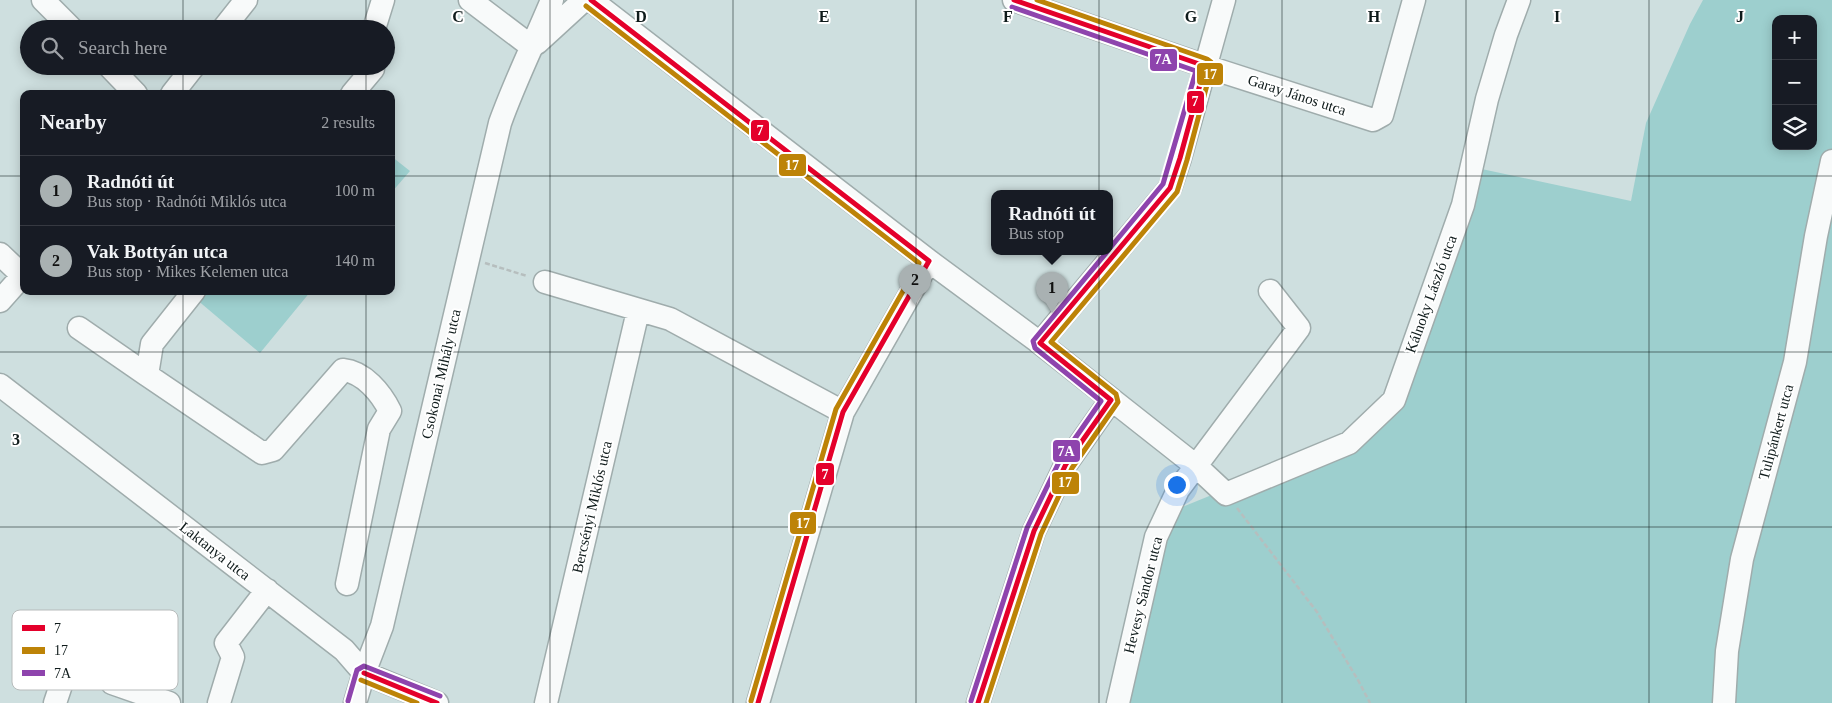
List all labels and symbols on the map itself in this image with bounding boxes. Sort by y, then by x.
text: C [452,8,464,25]
text: D [635,8,647,25]
text: E [819,8,829,25]
text: F [1003,8,1013,25]
text: G [1185,8,1198,25]
text: H [1368,8,1381,25]
text: I [1554,8,1560,25]
text: J [1736,8,1744,25]
line badge: 7A [1149,48,1178,72]
text: 7A [1154,52,1172,67]
line badge: 17 [1196,62,1224,86]
text: 17 [1203,67,1217,82]
street label: Garay János utca [1246,72,1349,119]
line badge: 7 [1186,90,1205,114]
text: 7 [1192,94,1199,109]
line badge: 7 [750,119,770,142]
text: 7 [757,123,764,138]
line badge: 17 [778,153,807,177]
text: 17 [785,158,799,173]
street label: Kálnoky László utca [1402,233,1460,355]
pin: 2 [899,264,931,305]
pin: 1 [1036,272,1068,313]
street label: Csokonai Mihály utca [418,307,464,440]
street label: Tulipánkert utca [1756,382,1797,481]
text: 3 [12,431,20,448]
street label: Bercsényi Miklós utca [569,439,615,575]
line badge: 7A [1052,439,1081,463]
text: 7A [1057,444,1075,459]
line badge: 7 [815,462,835,486]
text: 7 [822,467,829,482]
line badge: 17 [1051,471,1080,495]
your location [1164,472,1190,498]
text: 17 [1058,475,1072,490]
line badge: 17 [789,511,817,535]
text: 17 [796,516,810,531]
street label: Laktanya utca [177,519,253,584]
street label: Hevesy Sándor utca [1121,535,1165,655]
legend [12,610,178,690]
text: 7 [54,621,61,636]
text: 17 [54,643,68,658]
text: 7A [54,666,72,681]

